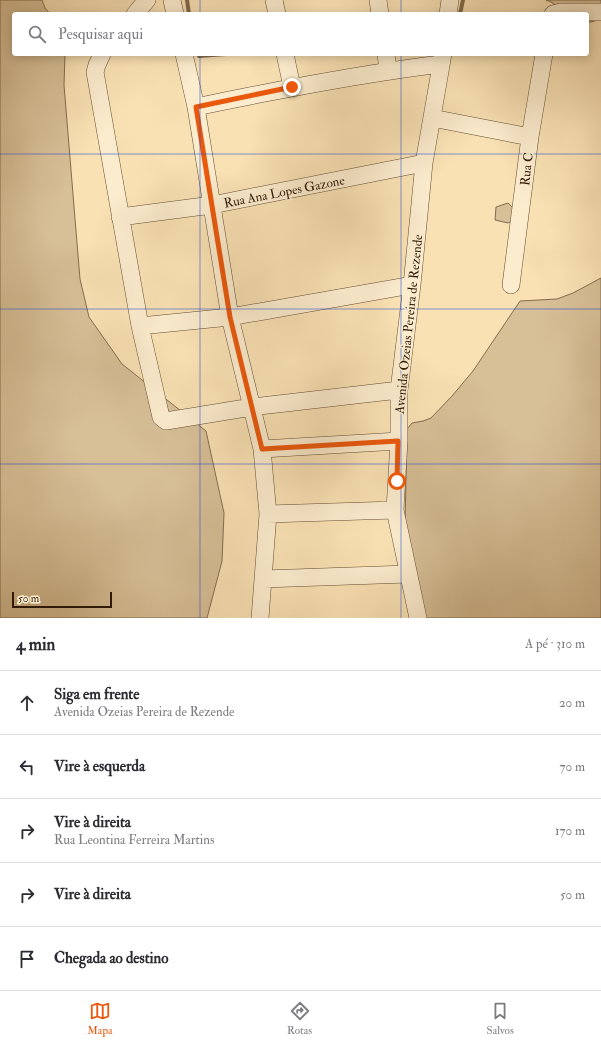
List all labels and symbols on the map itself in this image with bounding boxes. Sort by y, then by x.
route end [283,78,301,96]
street label: Rua C [517,152,537,187]
street label: Rua Ana Lopes Gazone [222,172,347,213]
street label: Avenida Ozeias Pereira de Rezende [392,233,426,416]
route start [388,472,406,490]
scale bar [12,590,112,609]

